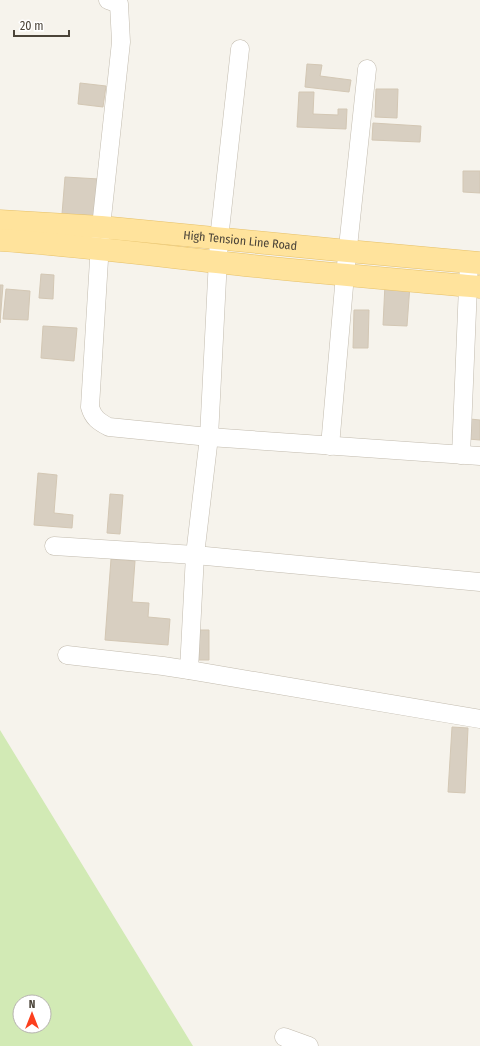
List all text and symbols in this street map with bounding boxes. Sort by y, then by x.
scale bar [14,12,69,38]
text: 20 m [20,19,44,33]
street label: High Tension Line Road [183,228,298,253]
north arrow [12,994,52,1034]
text: N [29,998,35,1011]

